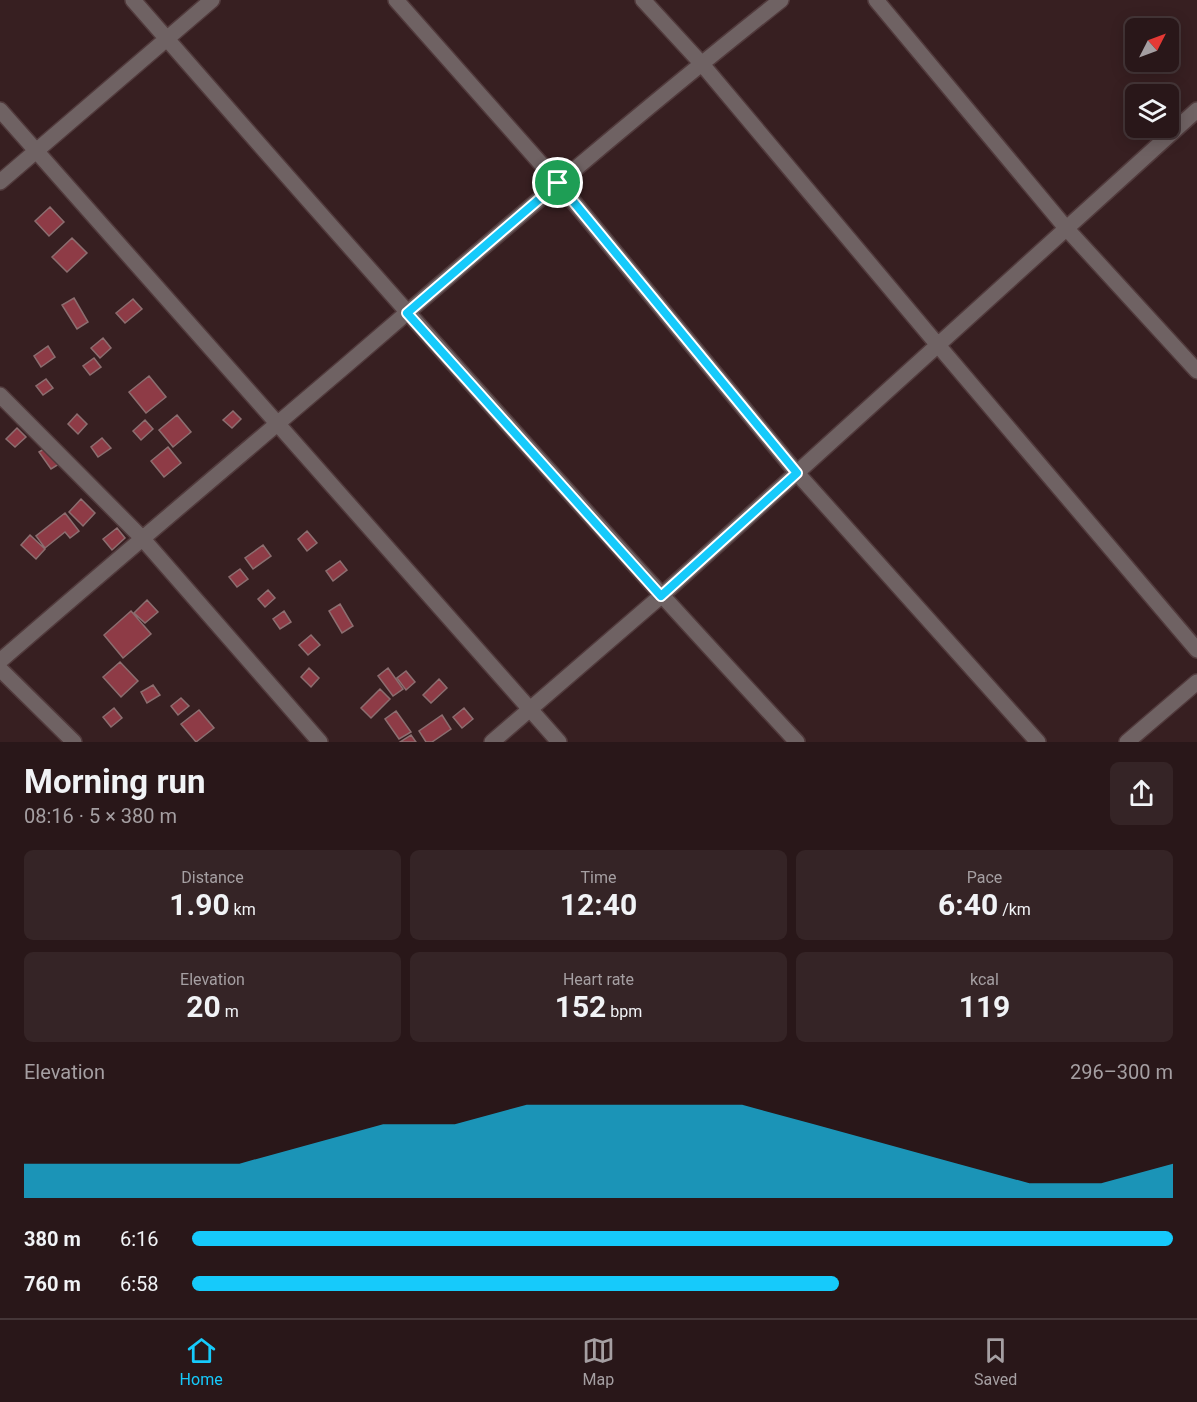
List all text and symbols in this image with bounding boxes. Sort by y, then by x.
north arrow [1125,18,1179,72]
map controls [1125,18,1179,138]
button: layers [1125,84,1179,138]
pin [532,157,583,208]
icon: arrive [541,166,574,199]
text: Morning run [24,762,205,801]
button: share [1110,762,1173,825]
text: 08:16 · 5 × 380 m [24,804,177,828]
text: Distance [181,868,244,887]
text: Time [581,868,616,887]
text: Pace [967,868,1002,887]
text: 1.90 [169,887,230,922]
text: 12:40 [560,887,637,922]
text: 6:40 [938,887,998,922]
text: km [230,900,256,919]
text: /km [998,900,1031,919]
text: Elevation [180,970,245,989]
text: Heart rate [563,970,634,989]
text: kcal [970,970,999,989]
text: 20 [186,989,221,1024]
text: 152 [555,989,606,1024]
text: 119 [959,989,1010,1024]
text: m [221,1002,239,1021]
text: bpm [606,1002,642,1021]
text: Elevation [24,1060,105,1084]
text: 296–300 m [1070,1060,1173,1084]
text: 380 m [24,1227,81,1251]
text: 6:16 [120,1227,159,1251]
text: 760 m [24,1272,81,1296]
text: 6:58 [120,1272,159,1296]
tab: Home [180,1334,223,1389]
tab: Map [582,1334,615,1389]
tab: Saved [974,1334,1017,1389]

